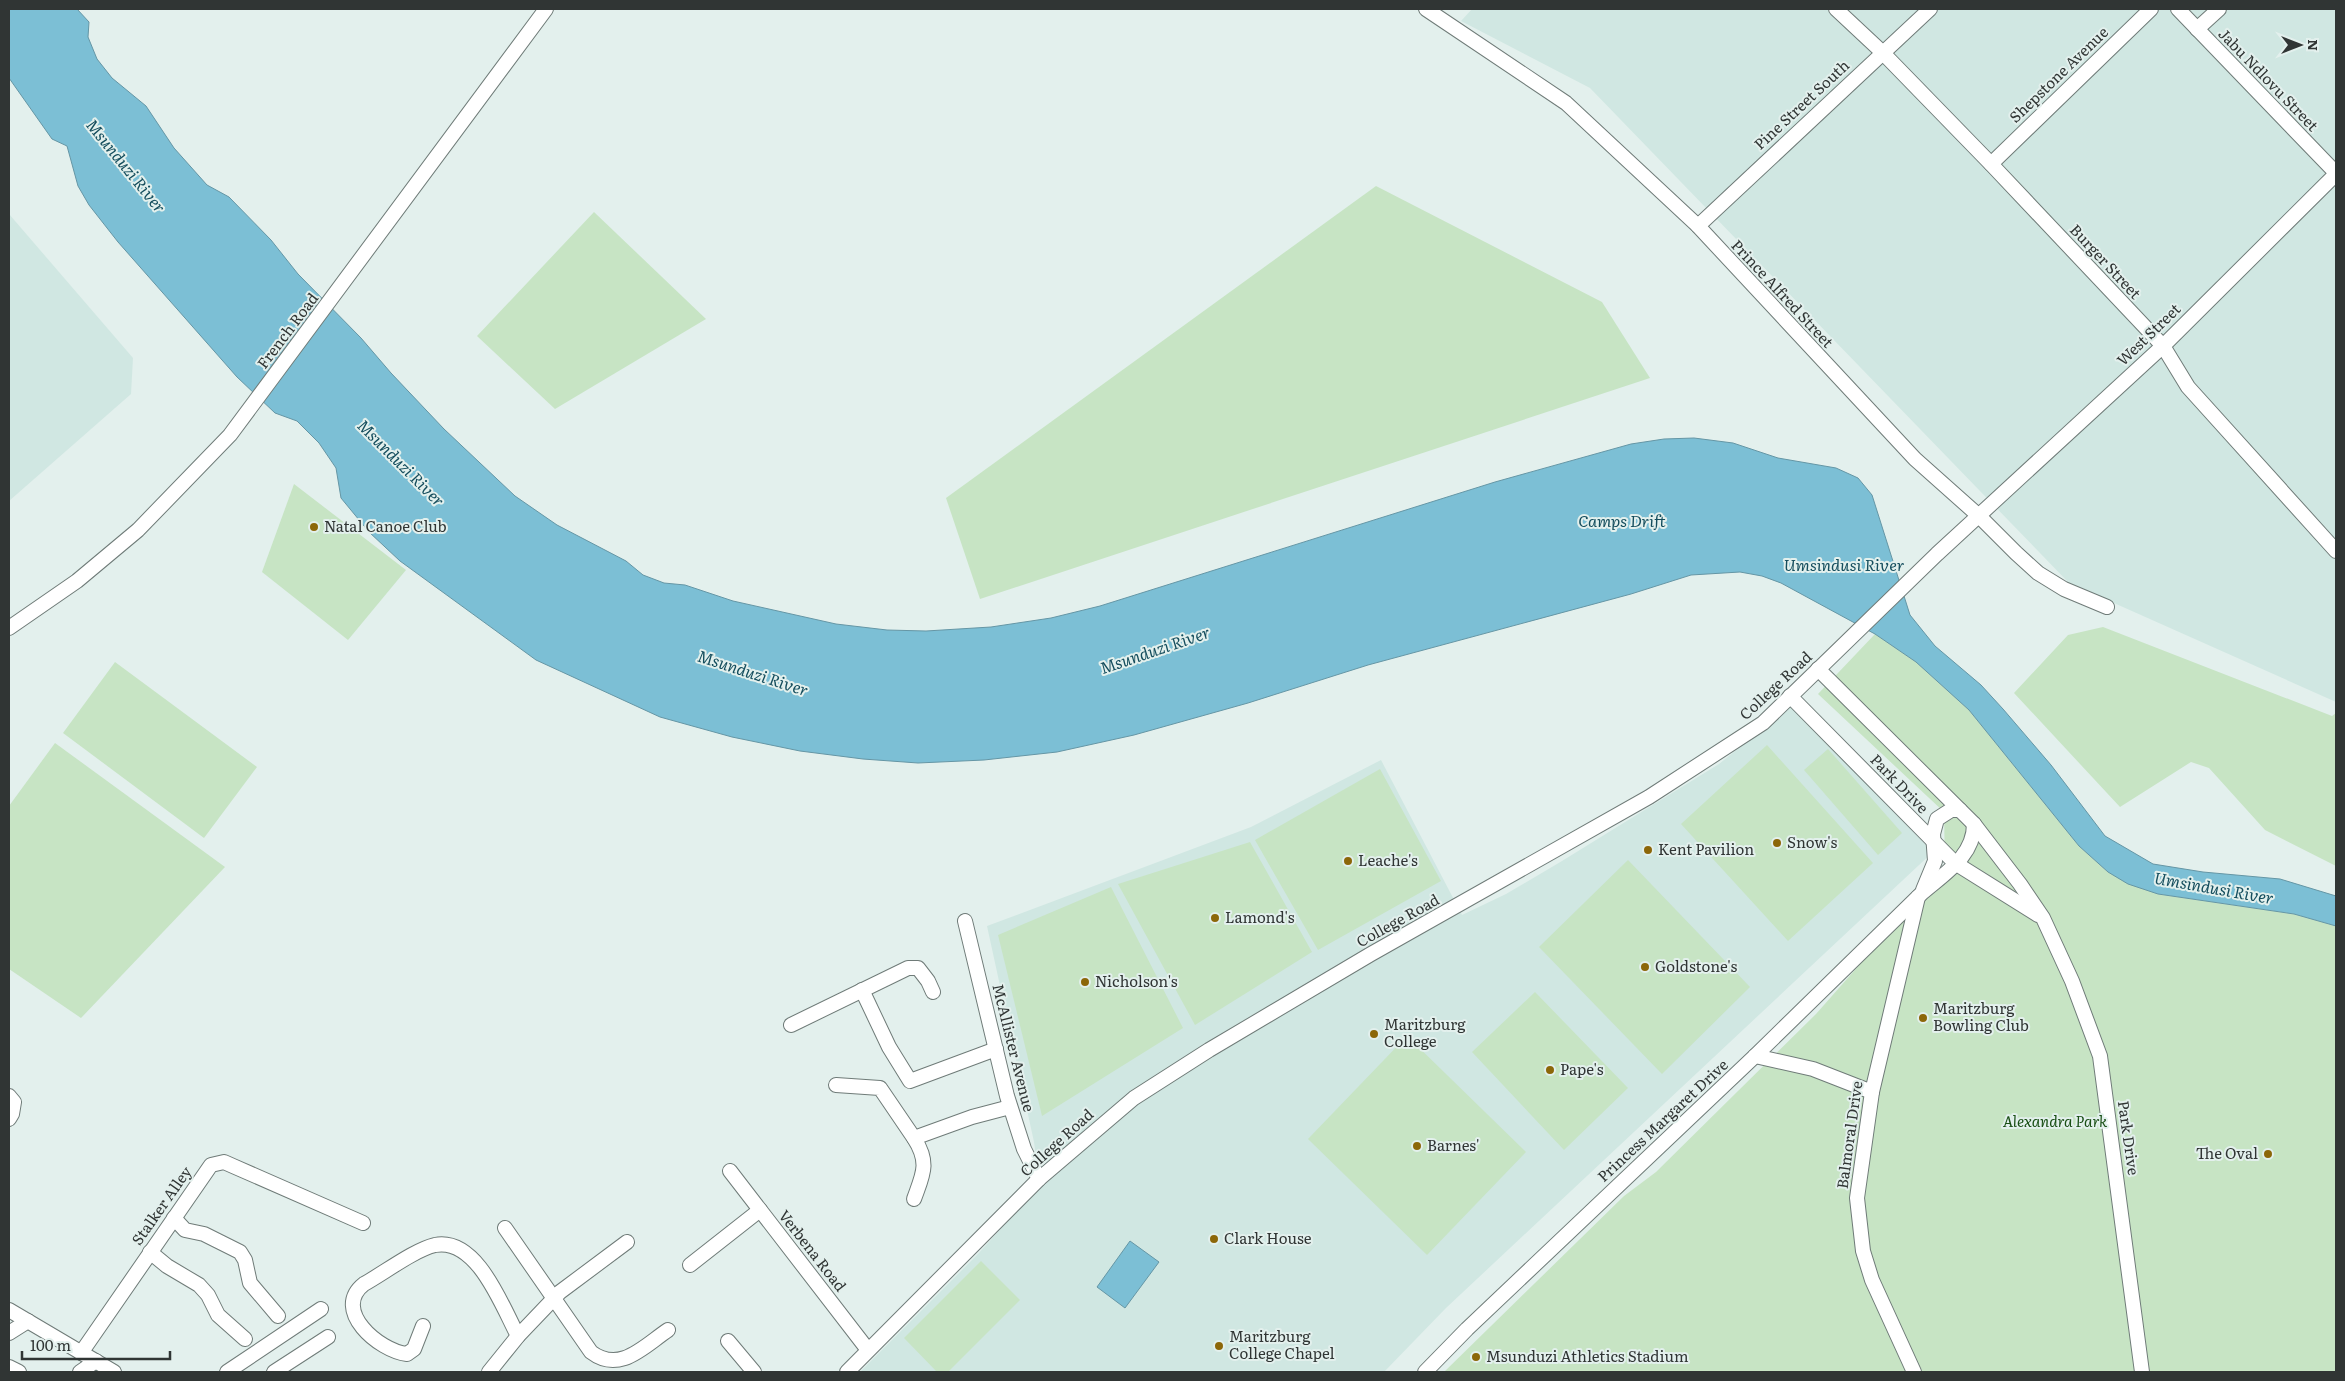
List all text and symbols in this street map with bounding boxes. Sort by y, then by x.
street label: Shepstone Avenue [2003,20,2113,127]
north arrow [2275,20,2325,70]
street label: Jabu Ndlovu Street [2214,25,2322,135]
street label: Pine Street South [1748,53,1854,154]
water label: Msunduzi River [81,113,172,218]
street label: Burger Street [2065,218,2147,304]
street label: Prince Alfred Street [1727,234,1840,352]
street label: French Road [251,287,323,373]
street label: West Street [2111,297,2185,370]
water label: Msunduzi River [353,413,451,511]
water label: Camps Drift [1578,508,1666,532]
place label: Natal Canoe Club [324,514,447,537]
marker: Natal Canoe Club [308,521,320,533]
water label: Umsindusi River [1784,552,1904,576]
water label: Msunduzi River [1096,619,1213,679]
water label: Msunduzi River [695,643,812,701]
street label: College Road [1733,645,1816,725]
street label: Park Drive [1866,748,1935,818]
place label: Snow's [1787,830,1837,853]
place label: Kent Pavilion [1658,837,1754,860]
marker: Snow's [1771,837,1783,849]
marker: Kent Pavilion [1642,844,1654,856]
place label: Leache's [1358,848,1418,871]
marker: Leache's [1342,855,1354,867]
water label: Umsindusi River [2153,865,2276,909]
street label: College Road [1351,887,1443,952]
place label: Lamond's [1225,905,1295,928]
marker: Lamond's [1209,912,1221,924]
place label: Goldstone's [1655,954,1737,977]
marker: Goldstone's [1639,961,1651,973]
place label: Nicholson's [1095,969,1178,992]
marker: Nicholson's [1079,976,1091,988]
street label: McAllister Avenue [987,981,1042,1114]
place label: Maritzburg Bowling Club [1933,996,2029,1036]
place label: Maritzburg College [1384,1012,1466,1052]
marker: Maritzburg Bowling Club [1917,1012,1929,1024]
marker: Maritzburg College [1368,1028,1380,1040]
street label: Princess Margaret Drive [1591,1053,1733,1187]
place label: Pape's [1560,1057,1604,1080]
marker: Pape's [1544,1064,1556,1076]
street label: Balmoral Drive [1830,1079,1867,1190]
street label: Park Drive [2113,1099,2146,1177]
street label: College Road [1014,1103,1098,1181]
park label: Alexandra Park [2003,1109,2108,1132]
place label: Barnes' [1427,1133,1480,1156]
marker: Barnes' [1411,1140,1423,1152]
place label: The Oval [2196,1141,2258,1164]
marker: The Oval [2262,1148,2274,1160]
street label: Stalker Alley [125,1161,197,1249]
street label: Verbena Road [774,1204,852,1296]
place label: Clark House [1224,1226,1312,1249]
marker: Clark House [1208,1233,1220,1245]
place label: Maritzburg College Chapel [1229,1324,1335,1364]
scale bar [22,1328,170,1360]
text: 100 m [30,1333,71,1356]
marker: Maritzburg College Chapel [1213,1340,1225,1352]
place label: Msunduzi Athletics Stadium [1486,1344,1689,1367]
marker: Msunduzi Athletics Stadium [1470,1351,1482,1363]

